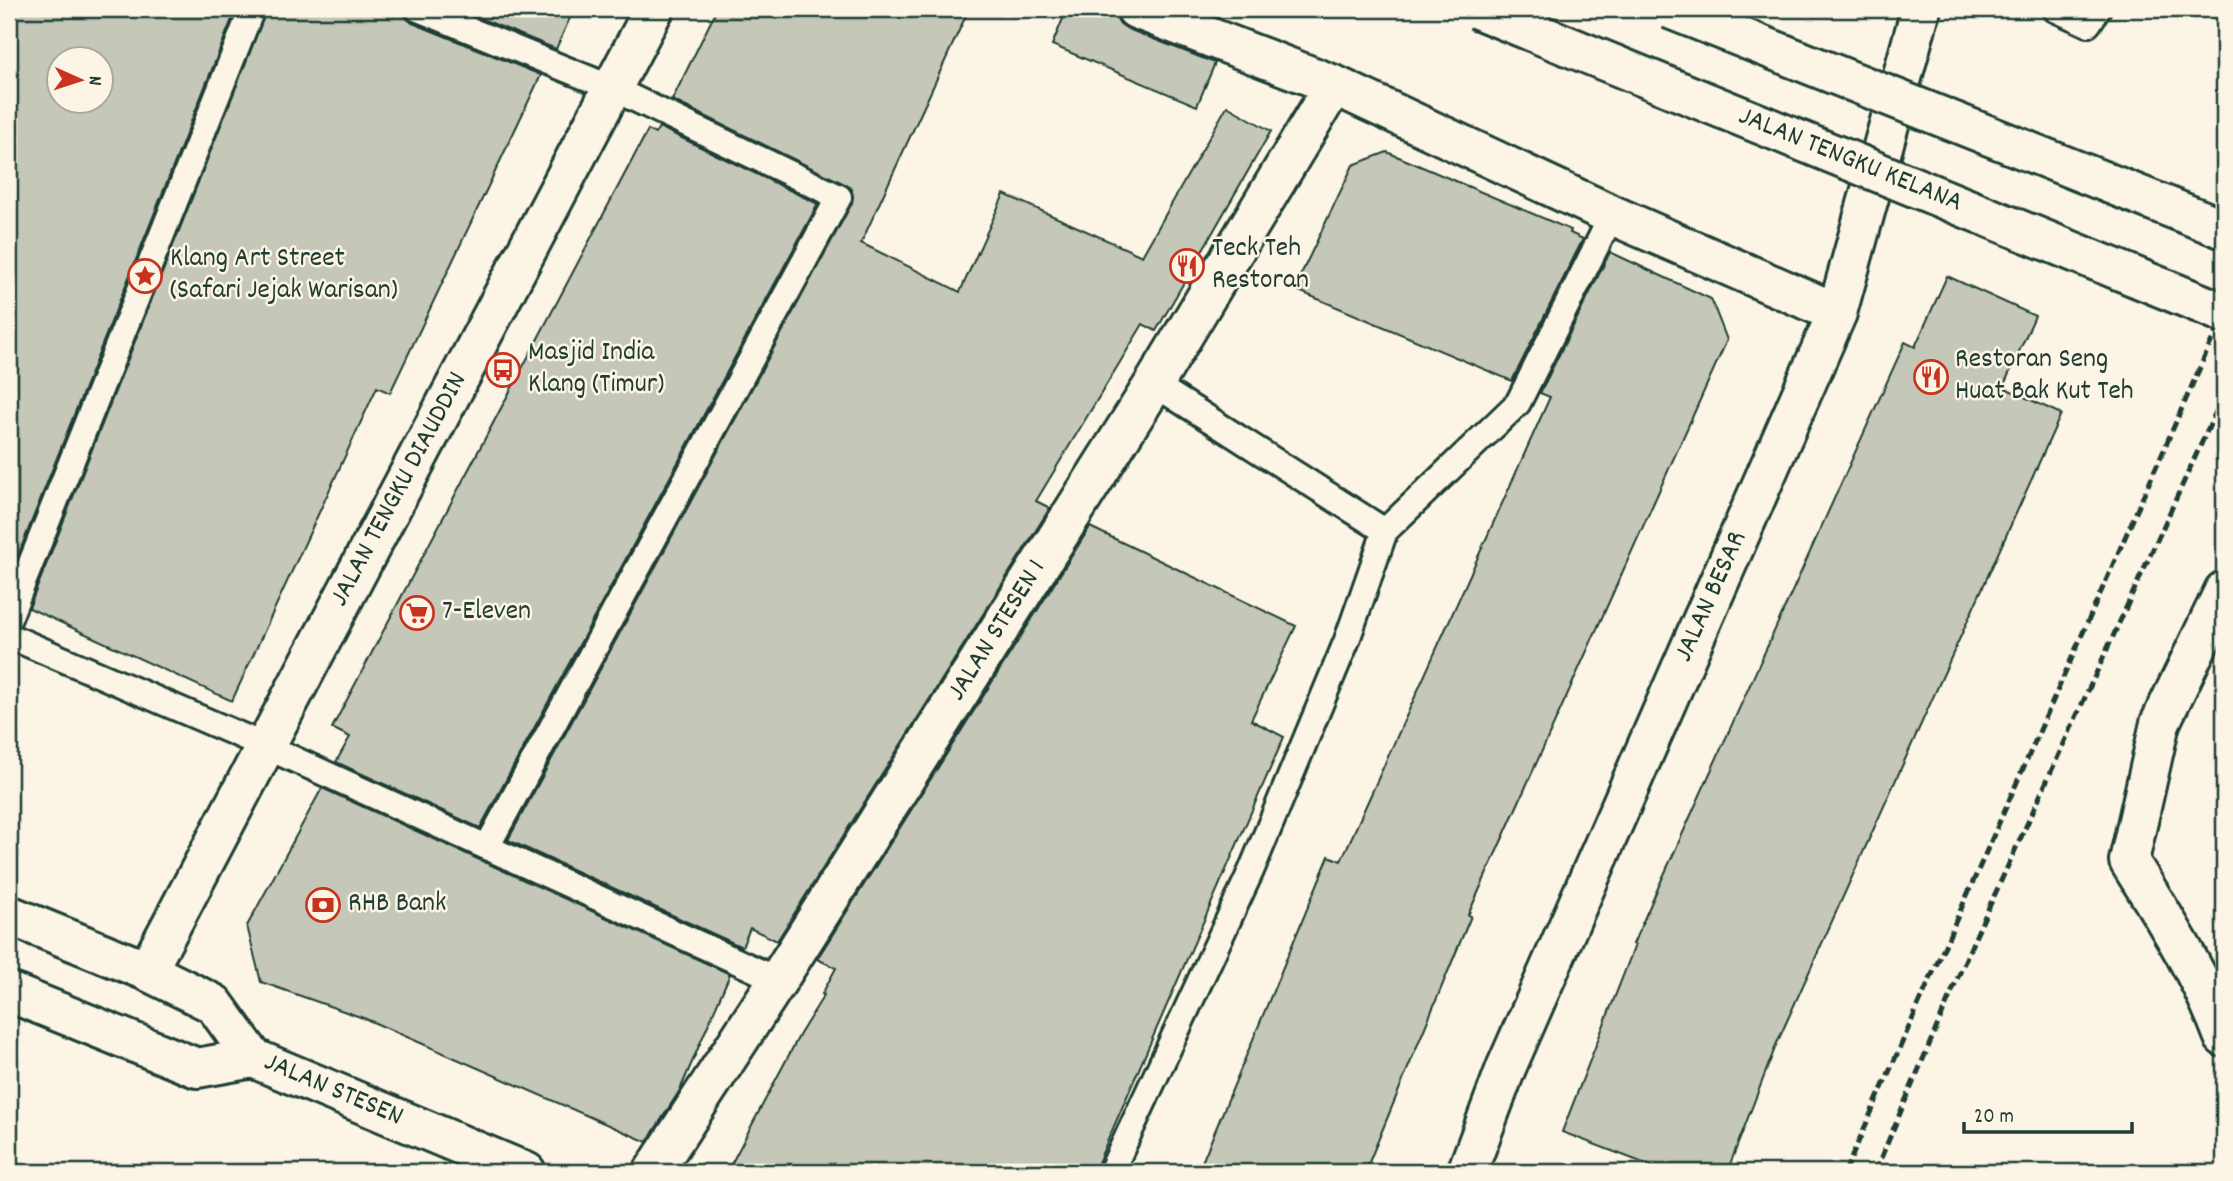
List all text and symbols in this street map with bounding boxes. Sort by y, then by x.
north arrow [46,46,116,116]
text: N [80,75,107,86]
street label: JALAN TENGKU KELANA [1732,98,1968,224]
place label: Teck Teh Restoran [1212,230,1309,302]
place label: Klang Art Street (Safari Jejak Warisan) [170,240,398,312]
restaurant icon: Teck Teh Restoran [1168,247,1206,285]
place icon: Klang Art Street (Safari Jejak Warisan) [126,257,164,295]
place label: Masjid India Klang (Timur) [528,334,664,406]
place label: Restoran Seng Huat Bak Kut Teh [1955,341,2134,413]
bus stop icon: Masjid India Klang (Timur) [484,351,522,389]
restaurant icon: Restoran Seng Huat Bak Kut Teh [1912,358,1950,396]
street label: JALAN TENGKU DIAUDDIN [321,366,479,614]
street label: JALAN BESAR [1665,525,1759,669]
street label: JALAN STESEN 1 [939,552,1057,710]
place label: 7-Eleven [442,593,531,633]
supermarket icon: 7-Eleven [398,594,436,632]
place label: RHB Bank [348,885,446,925]
bank icon: RHB Bank [304,886,342,924]
street label: JALAN STESEN [257,1044,409,1138]
scale bar [1964,1090,2132,1134]
text: 20 m [1974,1103,2014,1133]

